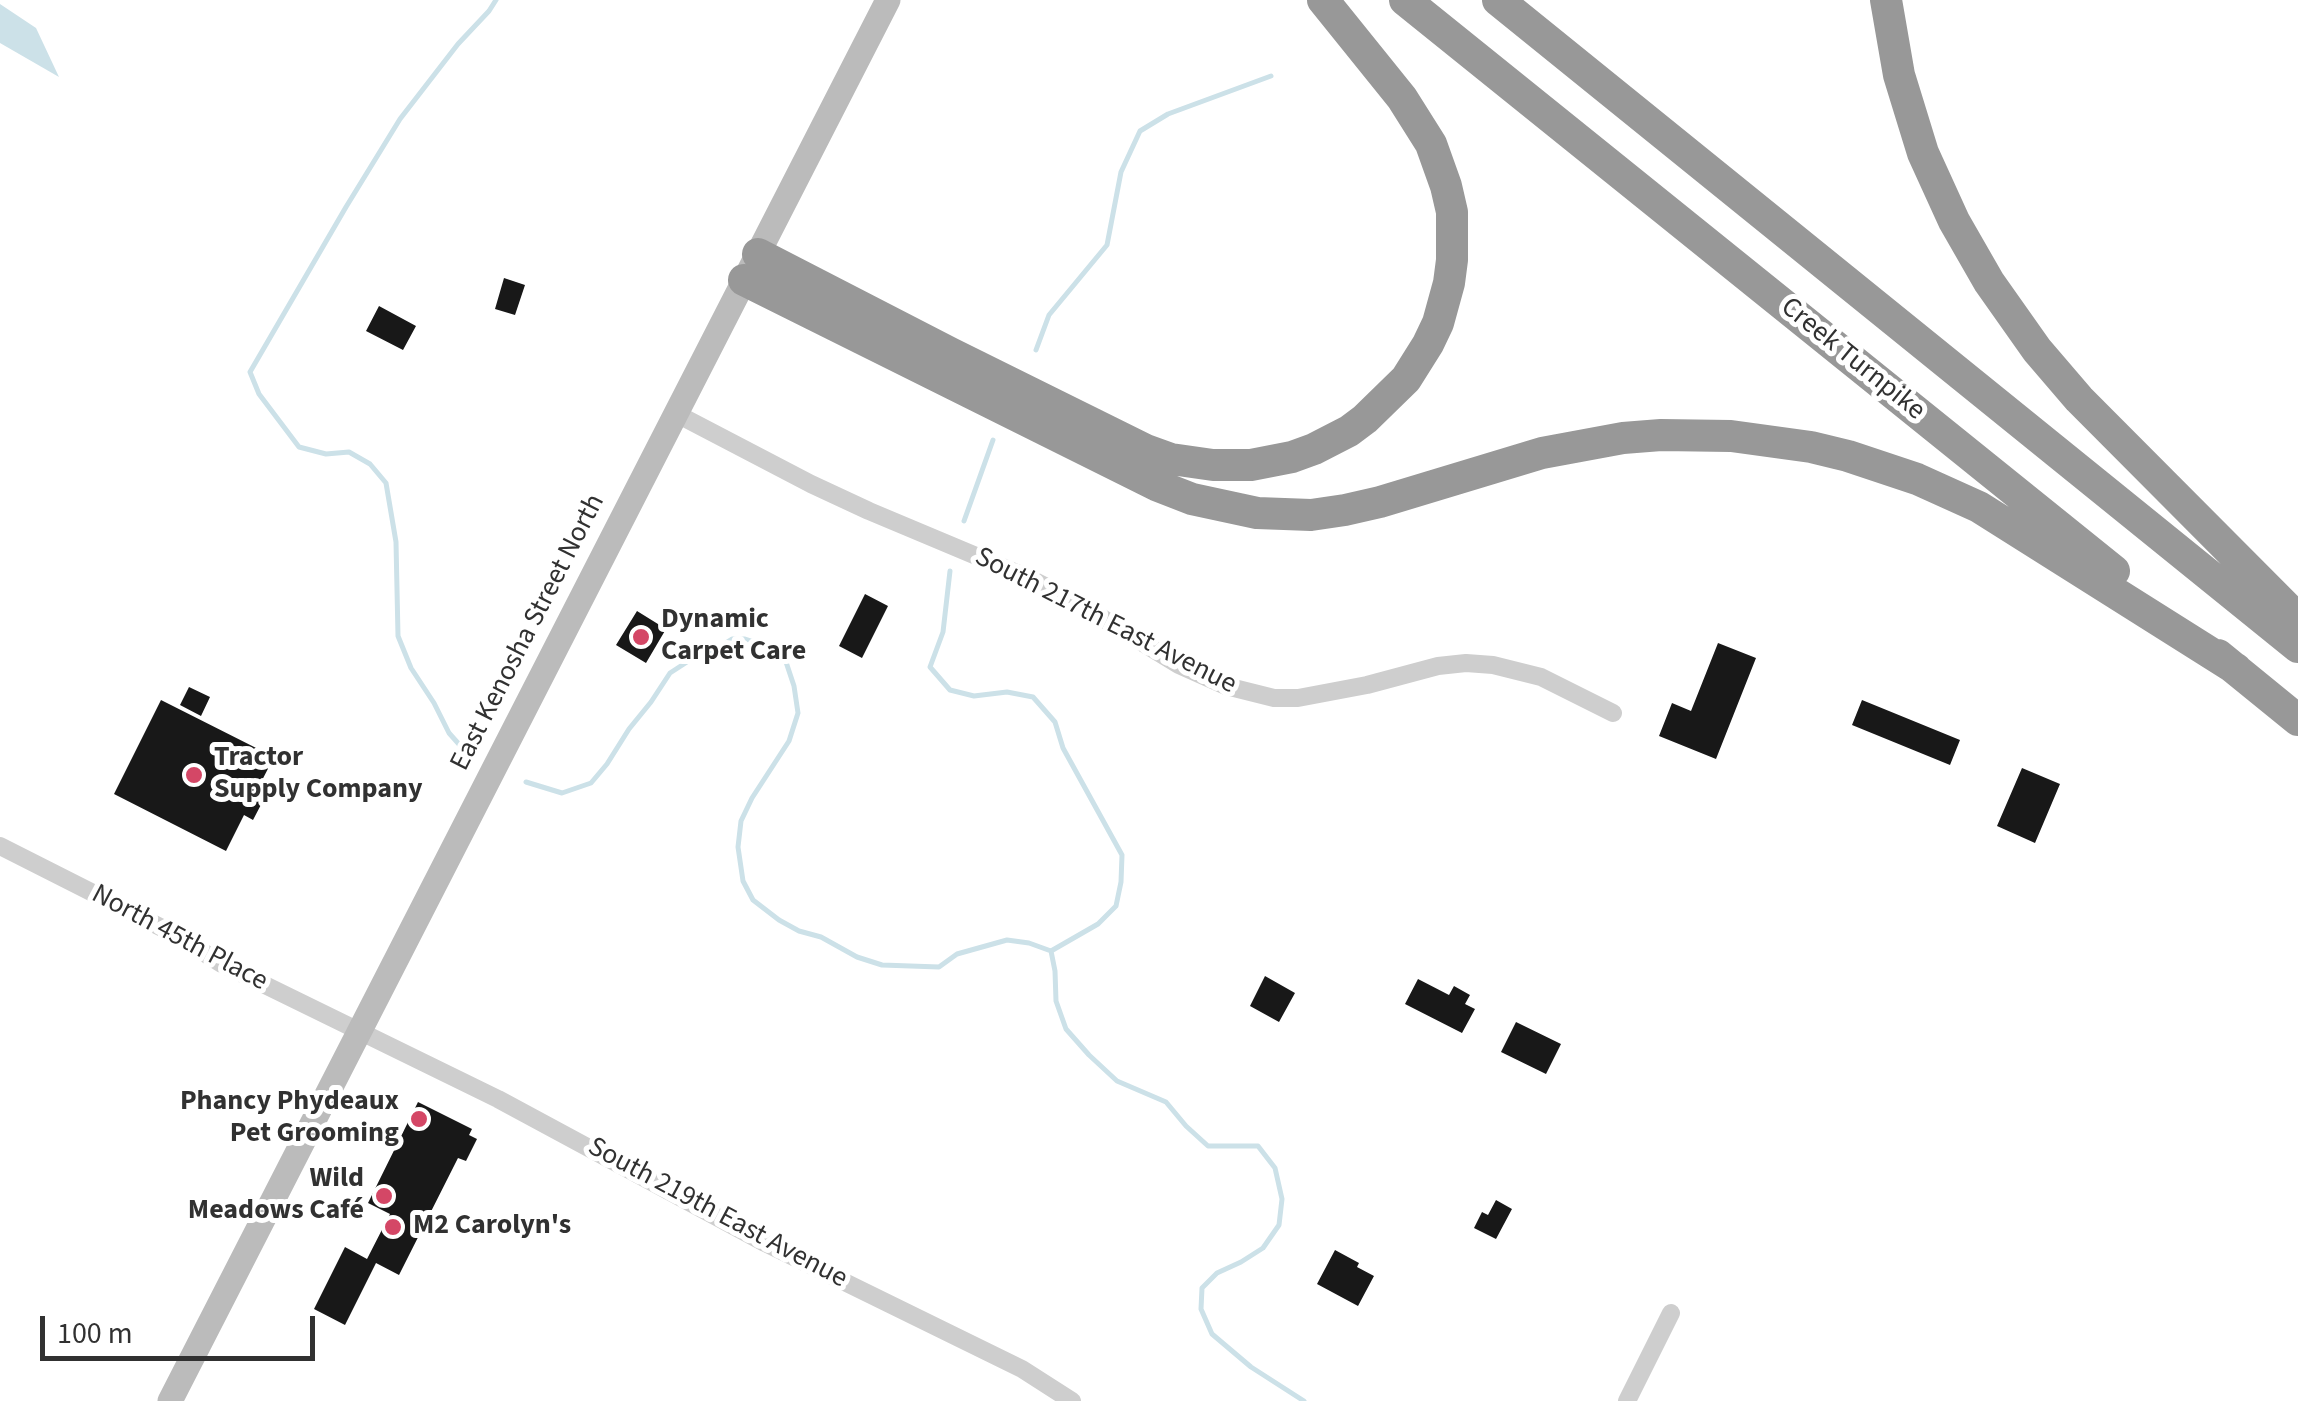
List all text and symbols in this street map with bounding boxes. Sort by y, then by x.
street label: Creek Turnpike [1773,291,1931,429]
street label: East Kenosha Street North [445,489,613,777]
street label: South 217th East Avenue [969,541,1241,703]
place label: Dynamic Carpet Care [661,604,806,670]
marker: Dynamic Carpet Care [630,626,652,648]
place label: Tractor Supply Company [214,742,423,808]
marker: Tractor Supply Company [183,764,205,786]
street label: North 45th Place [85,878,273,1000]
place label: Phancy Phydeaux Pet Grooming [180,1086,399,1152]
marker: Phancy Phydeaux Pet Grooming [408,1108,430,1130]
street label: South 219th East Avenue [581,1131,853,1297]
place label: Wild Meadows Café [188,1163,364,1229]
marker: Wild Meadows Café [373,1185,395,1207]
place label: M2 Carolyn's [413,1210,571,1244]
marker: M2 Carolyn's [382,1216,404,1238]
scale bar [45,1296,320,1358]
text: 100 m [57,1312,133,1355]

